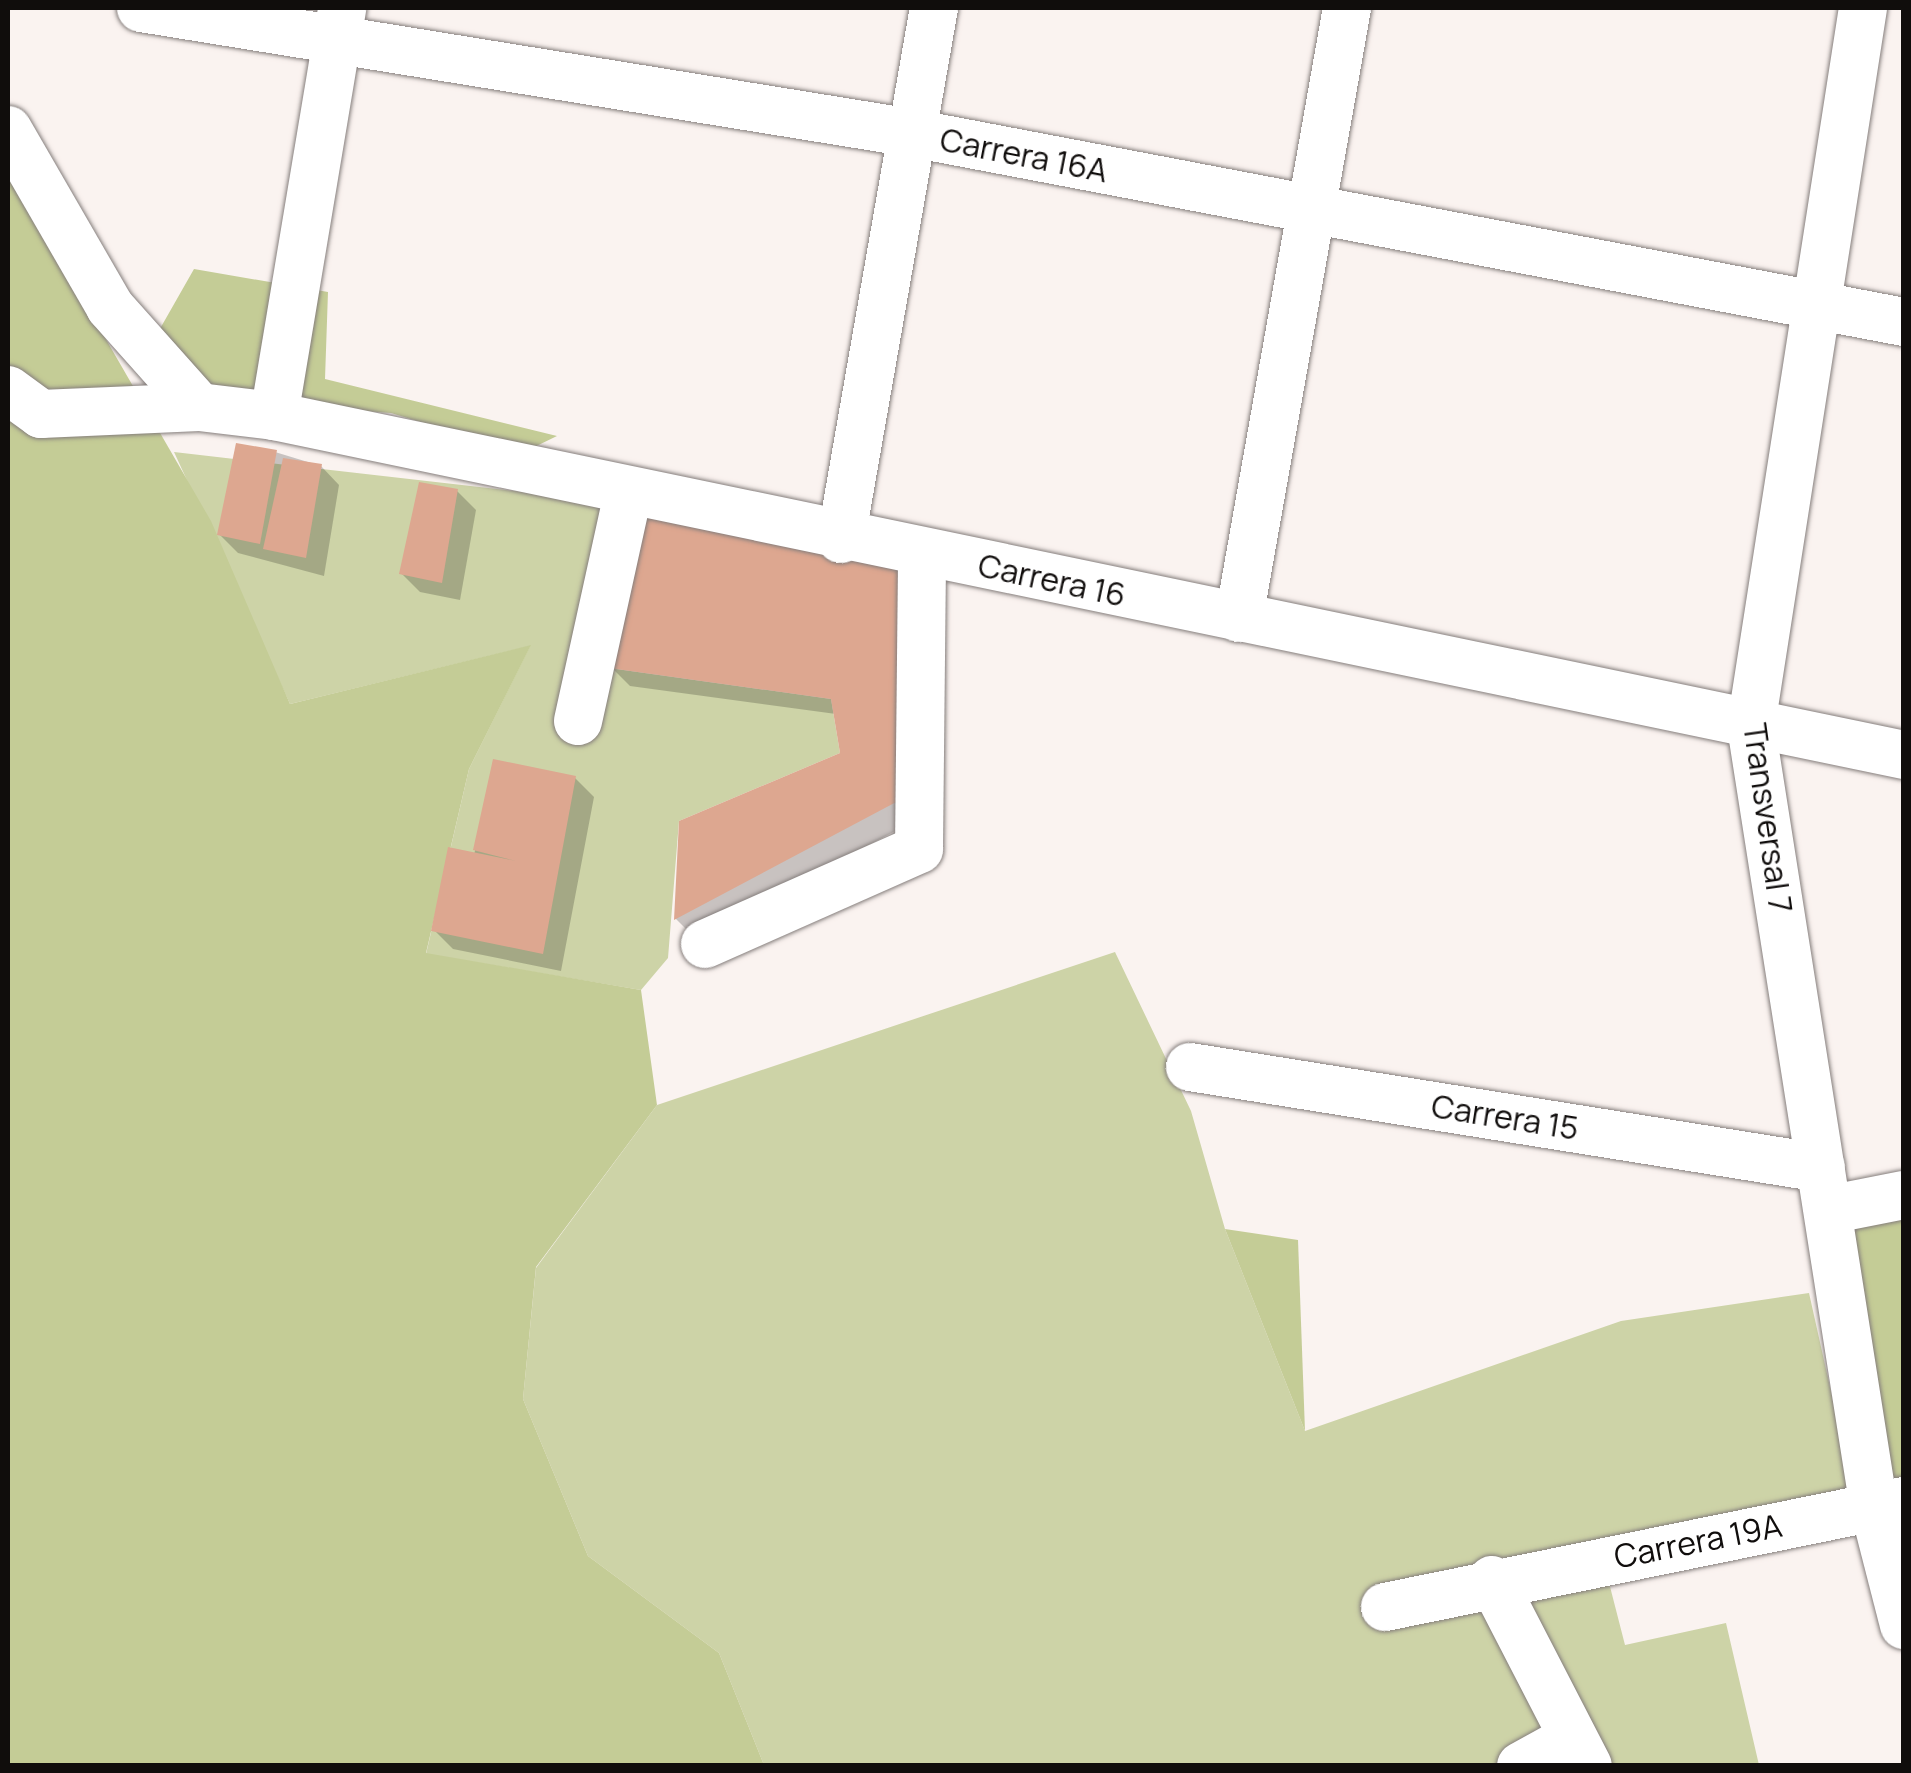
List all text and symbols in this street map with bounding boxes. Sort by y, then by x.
street label: Carrera 16A [937,120,1111,190]
street label: Carrera 16 [975,546,1129,614]
street label: Transversal 7 [1736,721,1800,915]
street label: Carrera 15 [1429,1086,1581,1148]
street label: Carrera 19A [1611,1506,1785,1576]

